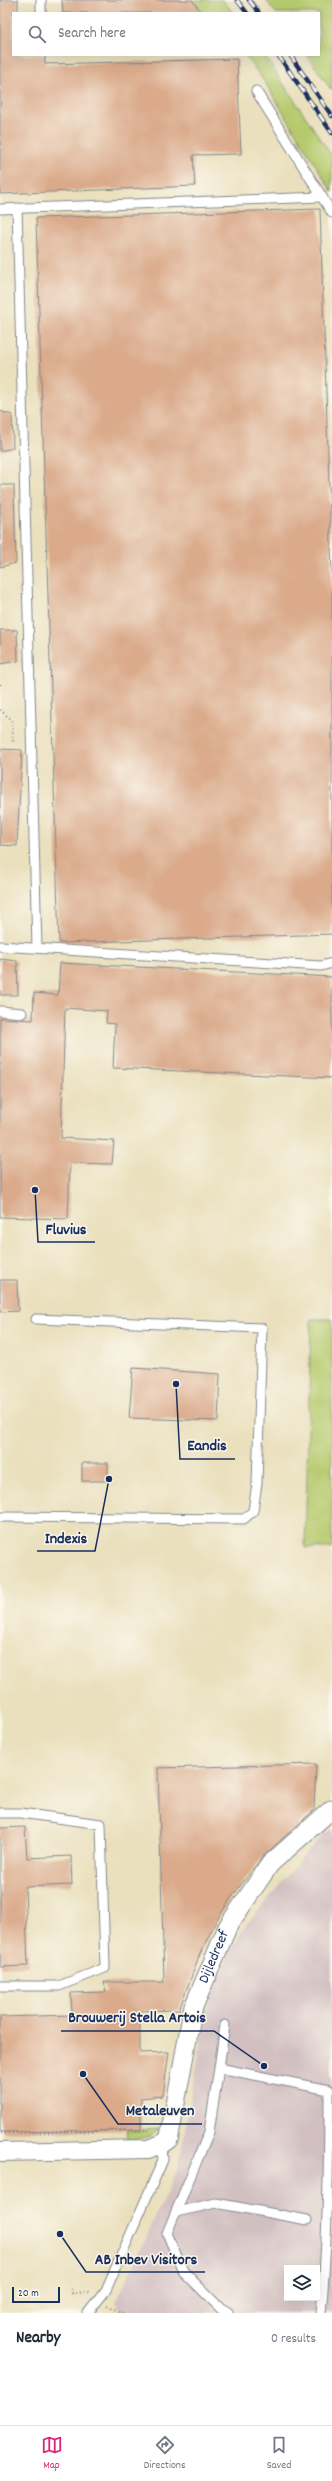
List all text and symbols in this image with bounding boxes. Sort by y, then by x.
search box [12,12,320,56]
icon: search [26,23,48,45]
text: Search here [58,23,126,45]
callout: Fluvius [38,1214,95,1242]
text: Fluvius [45,1219,87,1242]
callout: Eandis [180,1431,235,1459]
text: Eandis [187,1435,227,1458]
callout: Indexis [37,1523,95,1551]
text: Indexis [45,1528,88,1551]
street label: Dijledreef [194,1927,236,1987]
callout: Brouwerij Stella Artois [61,2003,214,2031]
text: Brouwerij Stella Artois [68,2007,206,2030]
callout: Metaleuven [118,2096,202,2124]
text: Metaleuven [126,2100,194,2123]
callout: AB Inbev Visitors [86,2244,205,2272]
text: AB Inbev Visitors [95,2249,198,2272]
map controls [284,2265,320,2301]
button: layers [284,2265,320,2301]
scale bar [12,2285,60,2304]
text: 20 m [18,2286,39,2302]
text: Nearby [16,2327,60,2351]
text: 0 results [271,2330,316,2349]
tab: Map [41,2434,63,2474]
tab: Directions [144,2434,186,2474]
tab: Saved [267,2434,291,2474]

